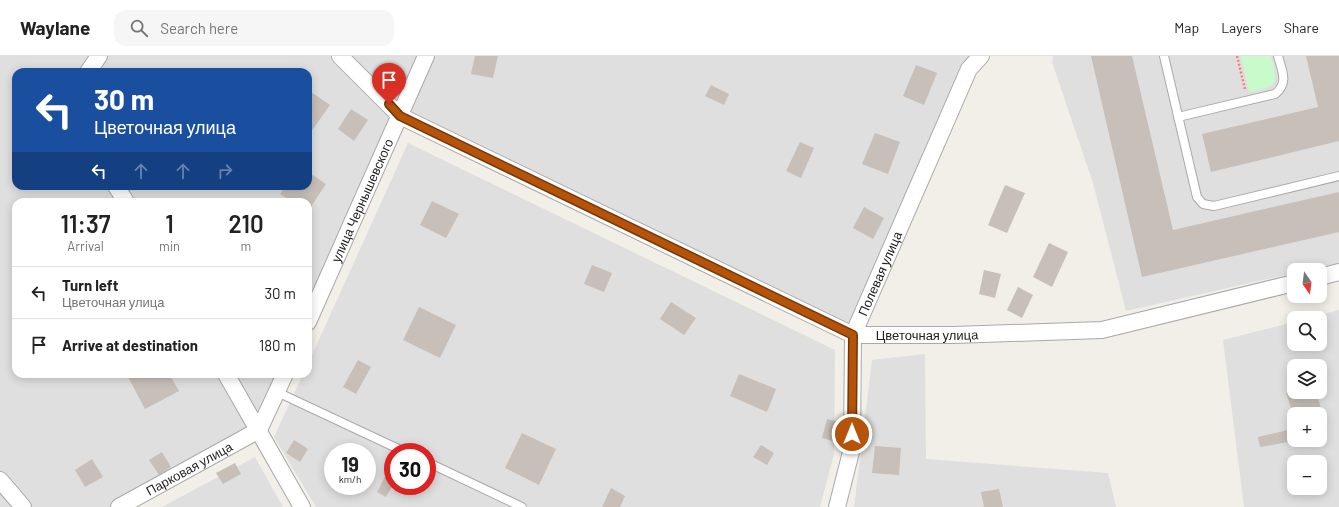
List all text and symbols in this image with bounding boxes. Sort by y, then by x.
search box [114,10,394,46]
text: Waylane [20,16,90,39]
icon: search [128,17,150,39]
text: Search here [160,19,238,37]
text: Map [1174,19,1199,36]
text: Layers [1221,19,1262,36]
text: Share [1284,19,1319,36]
pin [372,63,406,104]
icon: arrive [378,69,400,91]
text: 30 m [94,82,154,116]
icon: left [28,84,80,136]
text: Цветочная улица [94,116,236,138]
street label: улица Чернышевского [327,136,396,265]
icon: left [88,160,110,182]
icon: ahead [130,160,152,182]
icon: ahead [172,160,194,182]
icon: right [214,160,236,182]
text: 11:37 [60,209,111,238]
text: 1 [165,209,174,238]
text: 210 [228,209,264,238]
street label: Полевая улица [854,228,906,318]
text: Arrival [67,238,104,254]
text: min [159,238,180,254]
text: m [241,238,251,254]
north arrow [1287,263,1327,303]
map controls [1287,263,1327,495]
text: Turn left [62,276,118,294]
icon: left [28,282,50,304]
text: 30 m [264,284,296,302]
text: Цветочная улица [62,294,165,310]
button: search [1287,311,1327,351]
street label: Цветочная улица [876,326,979,343]
icon: arrive [28,334,50,356]
text: Arrive at destination [62,336,198,354]
text: 180 m [259,336,296,354]
button: layers [1287,359,1327,399]
button: + [1287,407,1327,447]
position arrow [831,413,873,455]
street label: Парковая улица [143,438,236,499]
speed limit sign: 30 [384,443,436,495]
text: 19 [341,452,359,476]
button: − [1287,455,1327,495]
text: km/h [339,473,361,485]

